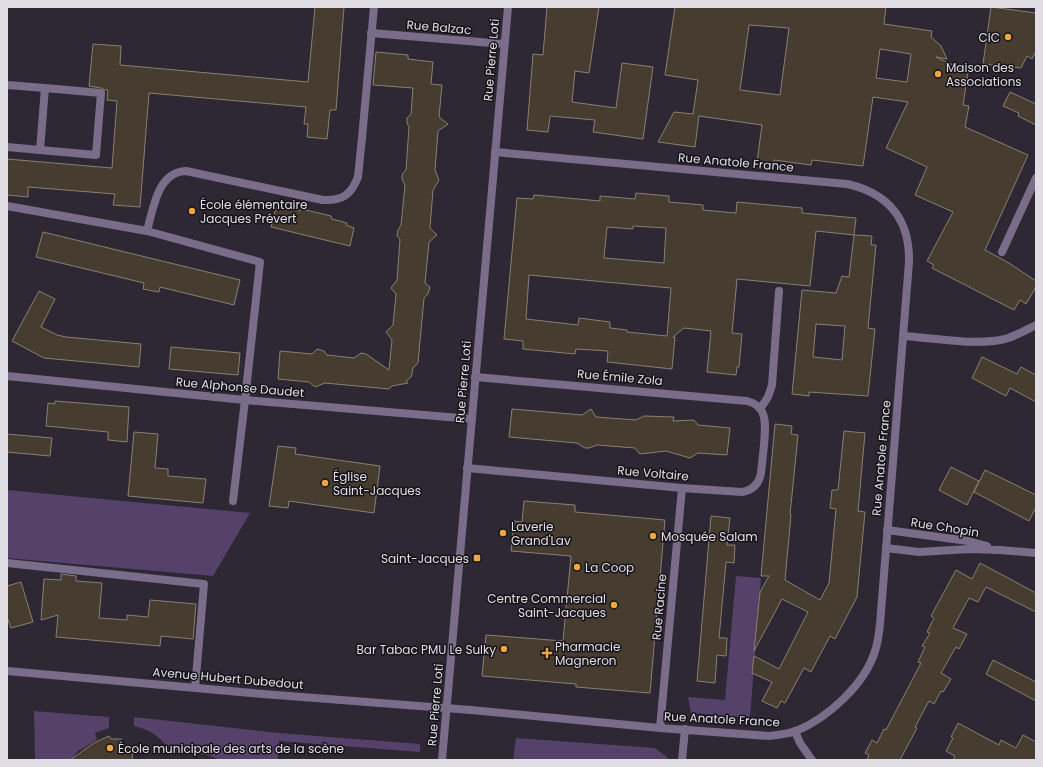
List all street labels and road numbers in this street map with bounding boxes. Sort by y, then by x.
street label: Rue Balzac [406,16,472,38]
street label: Rue Pierre Loti [479,18,503,102]
street label: Rue Anatole France [677,148,795,176]
street label: Rue Pierre Loti [451,340,475,424]
street label: Rue Émile Zola [576,365,664,389]
street label: Rue Alphonse Daudet [175,373,305,401]
street label: Rue Anatole France [867,399,895,517]
street label: Rue Voltaire [617,461,689,485]
street label: Rue Chopin [910,513,980,541]
street label: Rue Racine [648,573,670,641]
street label: Avenue Hubert Dubedout [152,663,304,693]
street label: Rue Pierre Loti [423,663,447,747]
street label: Rue Anatole France [664,707,780,731]

